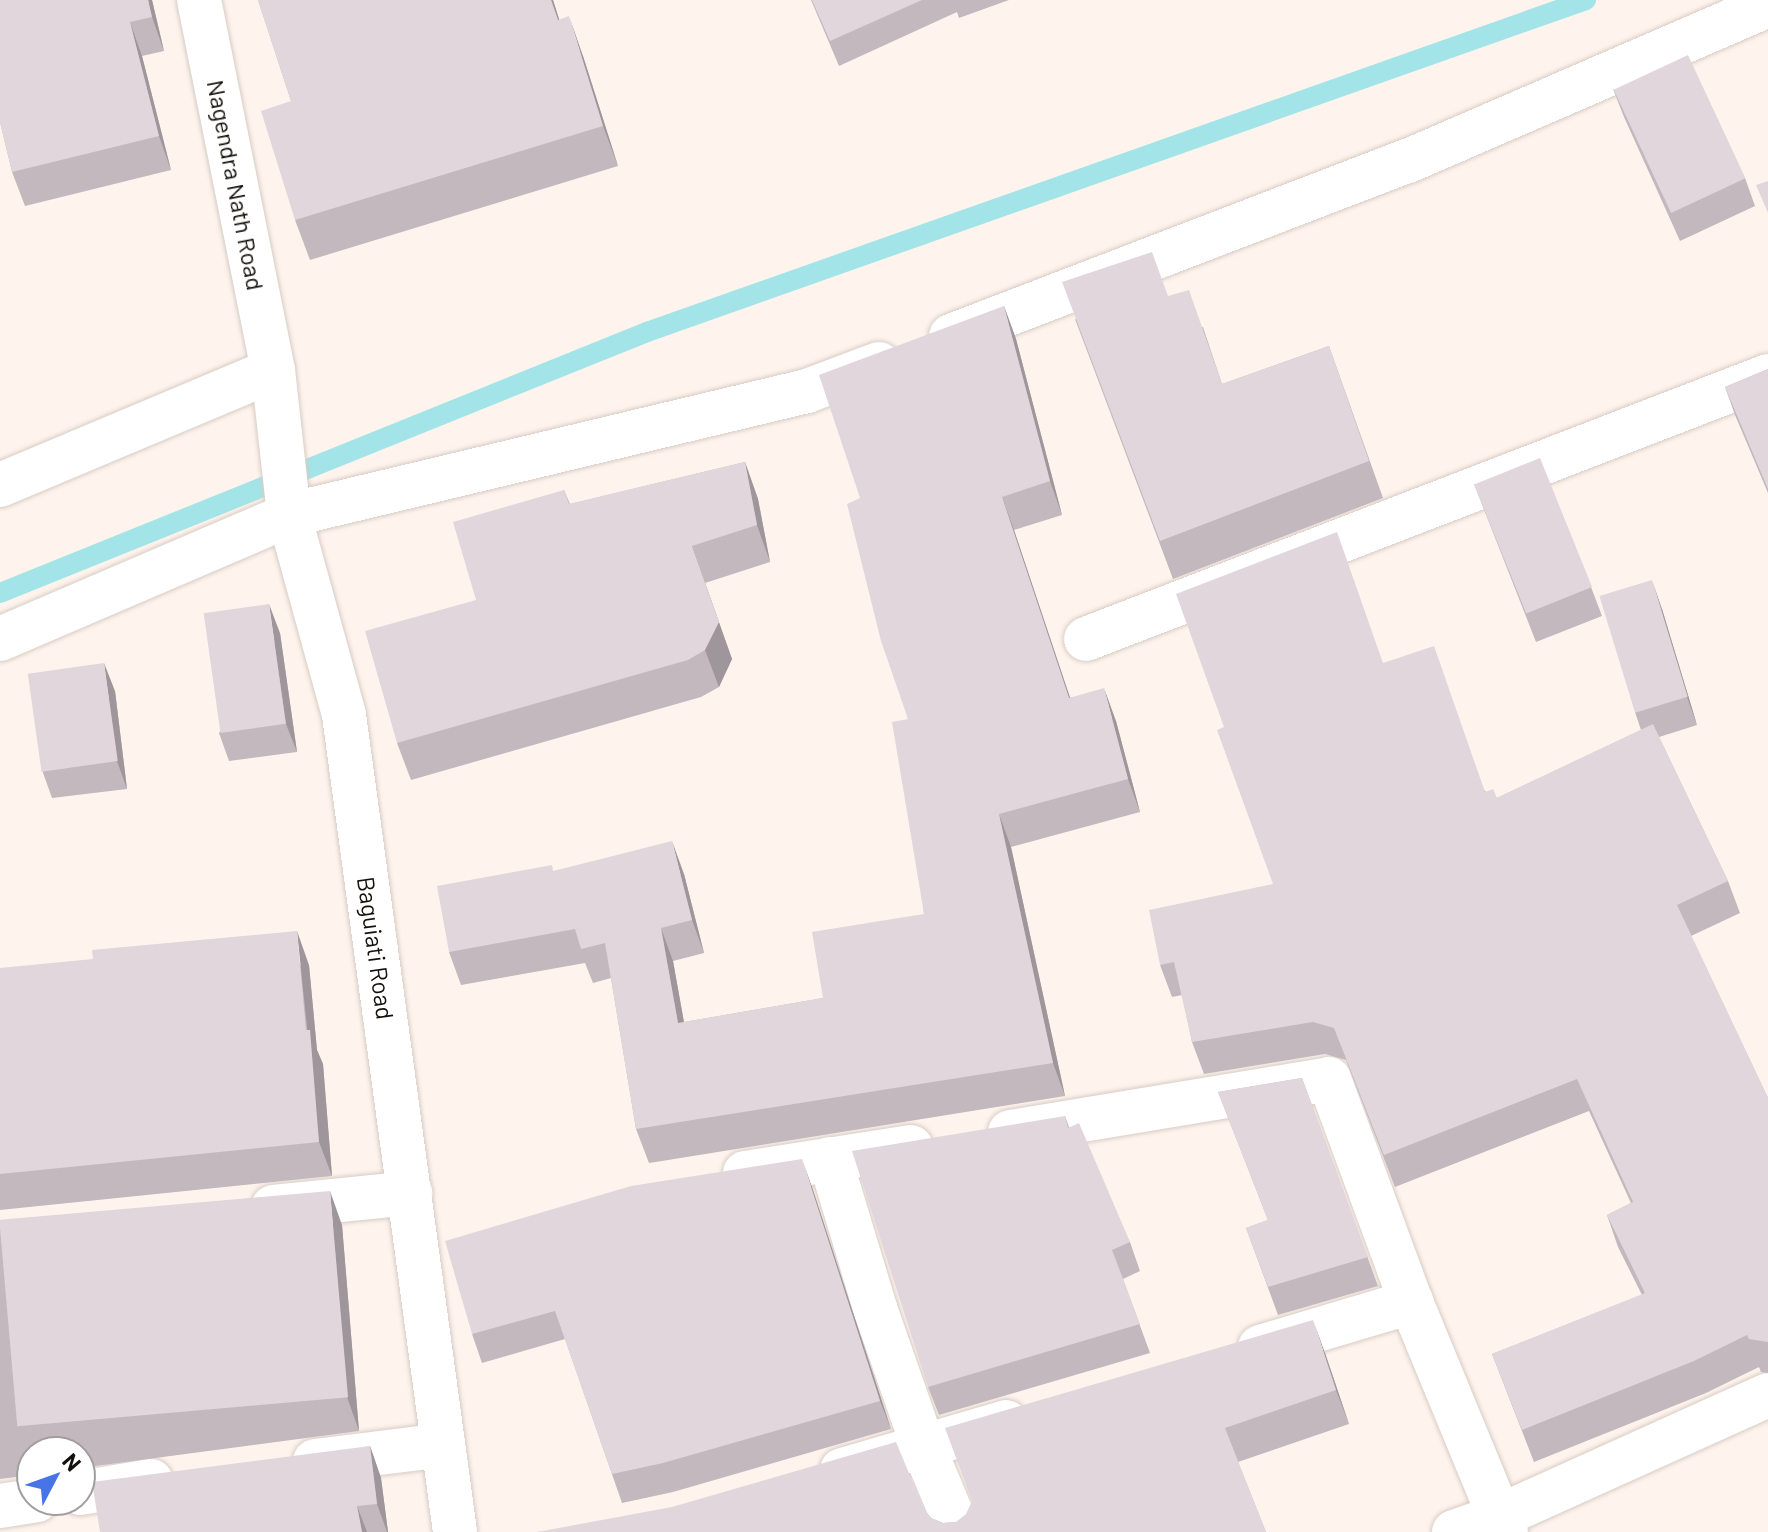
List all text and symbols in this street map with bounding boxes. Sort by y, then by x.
street label: Nagendra Nath Road [201,77,271,293]
street label: Baguiati Road [352,875,400,1021]
north arrow [16,1436,96,1516]
text: N [58,1448,87,1476]

